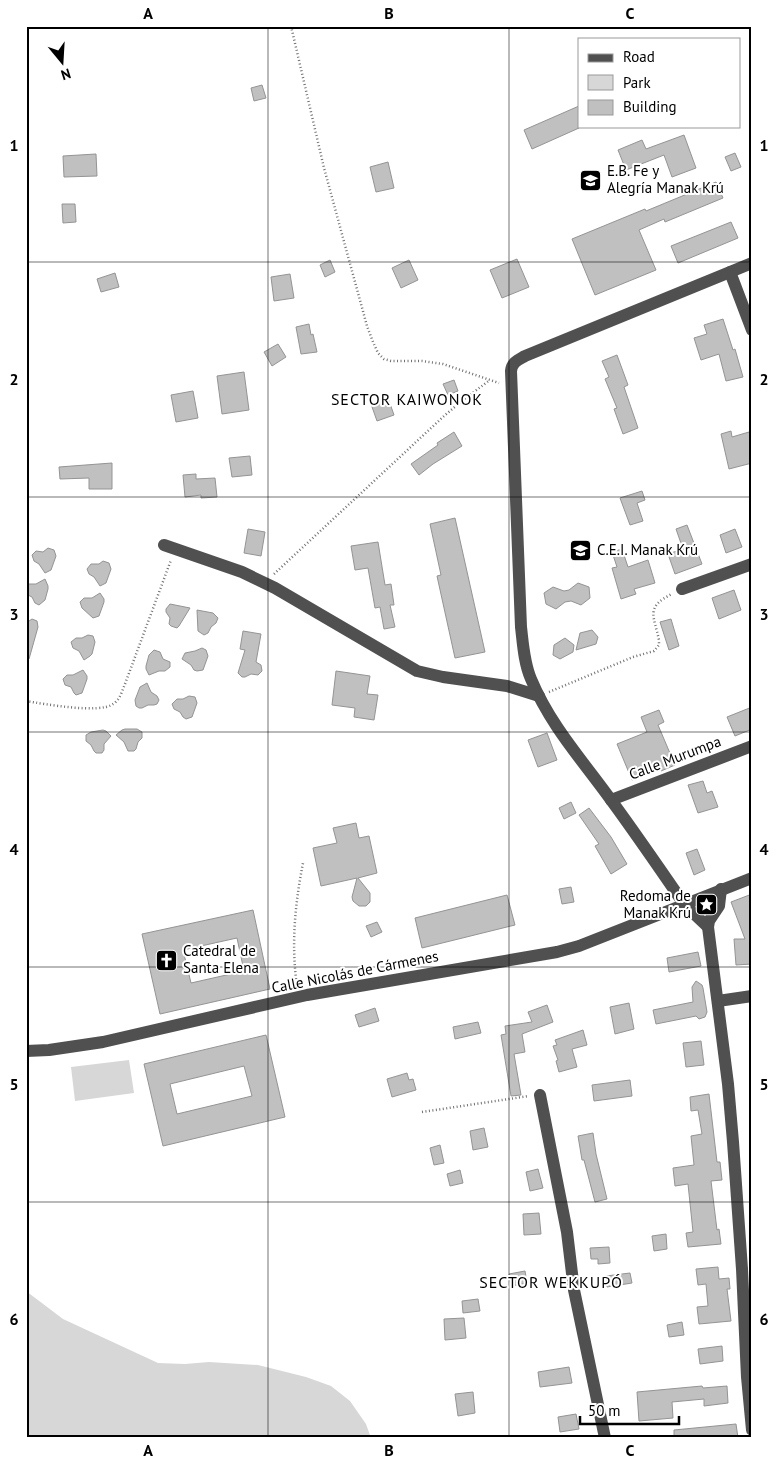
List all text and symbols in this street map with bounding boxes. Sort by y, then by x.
text: A [143,3,153,23]
text: B [384,3,394,23]
text: C [626,3,635,23]
north arrow [38,38,88,88]
legend [578,38,740,128]
text: Road [623,47,655,66]
text: N [59,64,73,84]
text: Park [623,73,651,92]
text: Building [623,97,677,116]
text: 1 [9,135,19,155]
text: 1 [759,135,769,155]
place label: E.B. Fe y Alegría Manak Krú [607,161,724,197]
school or university icon: E.B. Fe y Alegría Manak Krú [579,168,603,192]
text: 2 [9,369,19,389]
text: 2 [759,369,769,389]
district label: SECTOR KAIWONOK [331,389,483,409]
school or university icon: C.E.I. Manak Krú [569,538,593,562]
place label: C.E.I. Manak Krú [597,540,698,559]
text: 3 [9,604,19,624]
text: 3 [759,604,769,624]
street label: Calle Murumpa [626,731,724,784]
text: 4 [9,839,19,859]
text: 4 [759,839,769,859]
place label: Redoma de Manak Krú [620,886,691,922]
place icon: Redoma de Manak Krú [695,893,719,917]
place label: Catedral de Santa Elena [183,941,259,977]
street label: Calle Nicolás de Cármenes [270,946,440,997]
church icon: Catedral de Santa Elena [155,948,179,972]
text: 5 [9,1074,19,1094]
text: 5 [759,1074,769,1094]
district label: SECTOR WEKKUPÓ [479,1272,623,1292]
text: 6 [9,1309,19,1329]
text: 6 [759,1309,769,1329]
scale bar [580,1394,679,1426]
text: 50 m [588,1401,621,1420]
text: A [143,1440,153,1460]
text: B [384,1440,394,1460]
text: C [626,1440,635,1460]

